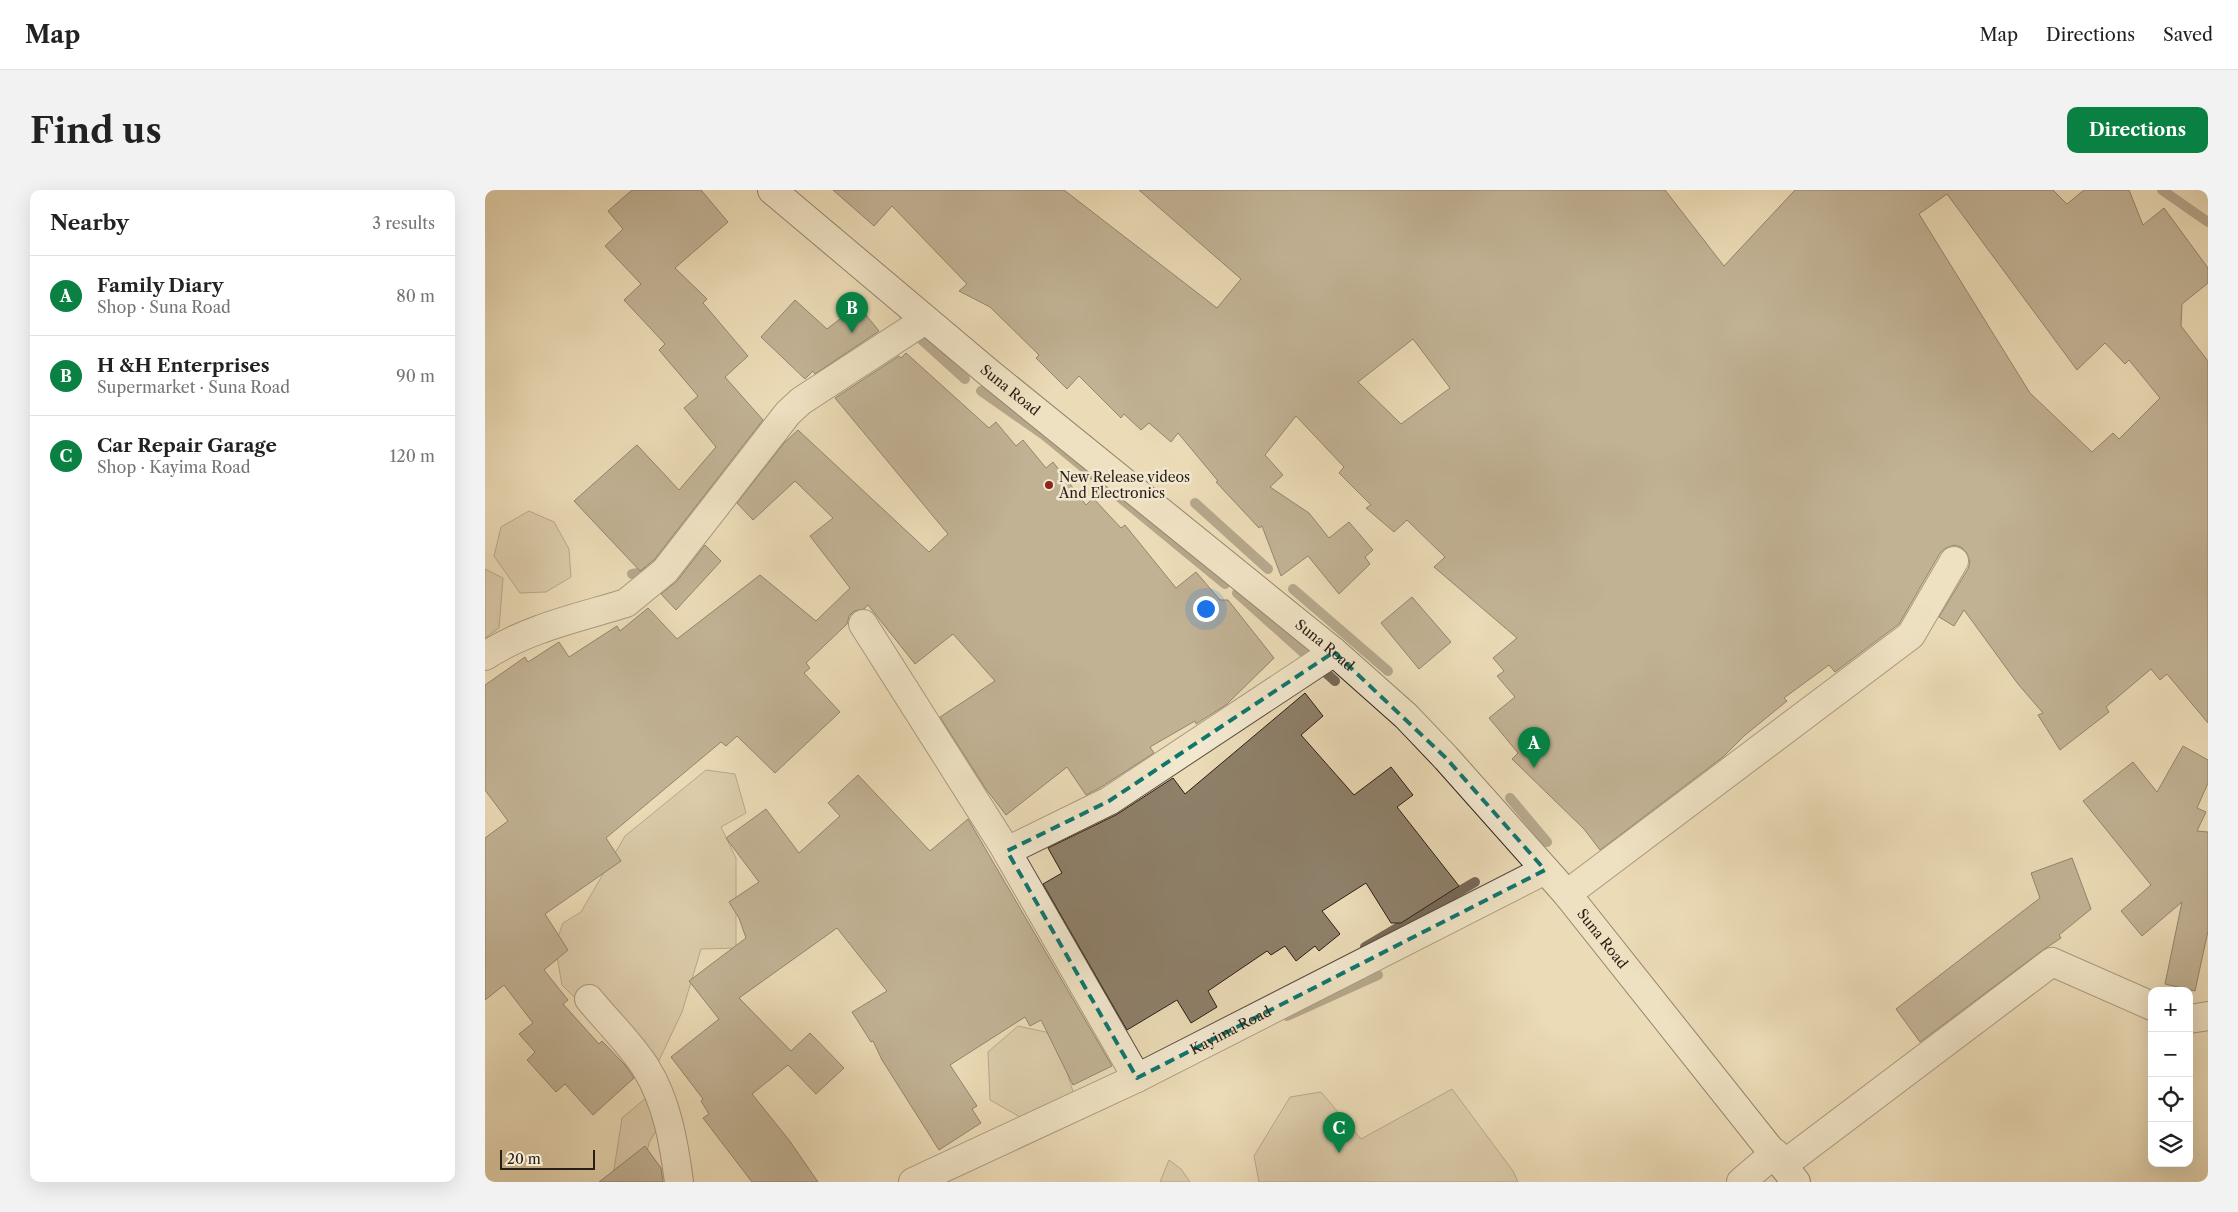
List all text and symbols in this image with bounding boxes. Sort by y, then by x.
text: Map [25,20,80,49]
text: Map [1979,24,2018,46]
text: Directions [2046,24,2135,46]
text: Saved [2163,24,2213,46]
button: Directions [2067,107,2208,153]
text: Find us [30,109,162,152]
text: Nearby [50,210,129,235]
text: 3 results [372,213,435,233]
text: Family Diary [97,274,223,297]
text: A [60,286,72,306]
text: 80 m [396,286,435,306]
pin: B [836,292,868,333]
text: Shop · Suna Road [97,297,231,317]
text: H &H Enterprises [97,354,270,377]
street label: Suna Road [977,361,1044,420]
text: B [60,366,72,386]
text: 90 m [396,366,435,386]
text: Supermarket · Suna Road [97,377,290,397]
text: Car Repair Garage [97,434,277,457]
text: C [60,446,72,466]
text: 120 m [390,446,435,466]
text: Shop · Kayima Road [97,457,251,477]
place label: New Release videos And Electronics [1058,468,1190,502]
marker: New Release videos And Electronics [1043,479,1055,491]
your location [1193,596,1219,622]
street label: Suna Road [1292,615,1358,675]
pin: A [1518,727,1550,768]
street label: Suna Road [1573,905,1632,973]
map controls [2148,987,2193,1167]
button: + [2148,987,2193,1032]
street label: Kayima Road [1187,1002,1275,1058]
button: − [2148,1032,2193,1077]
button: locate [2148,1077,2193,1122]
pin: C [1323,1112,1355,1153]
button: layers [2148,1122,2193,1167]
scale bar [500,1147,595,1170]
text: 20 m [507,1150,541,1168]

